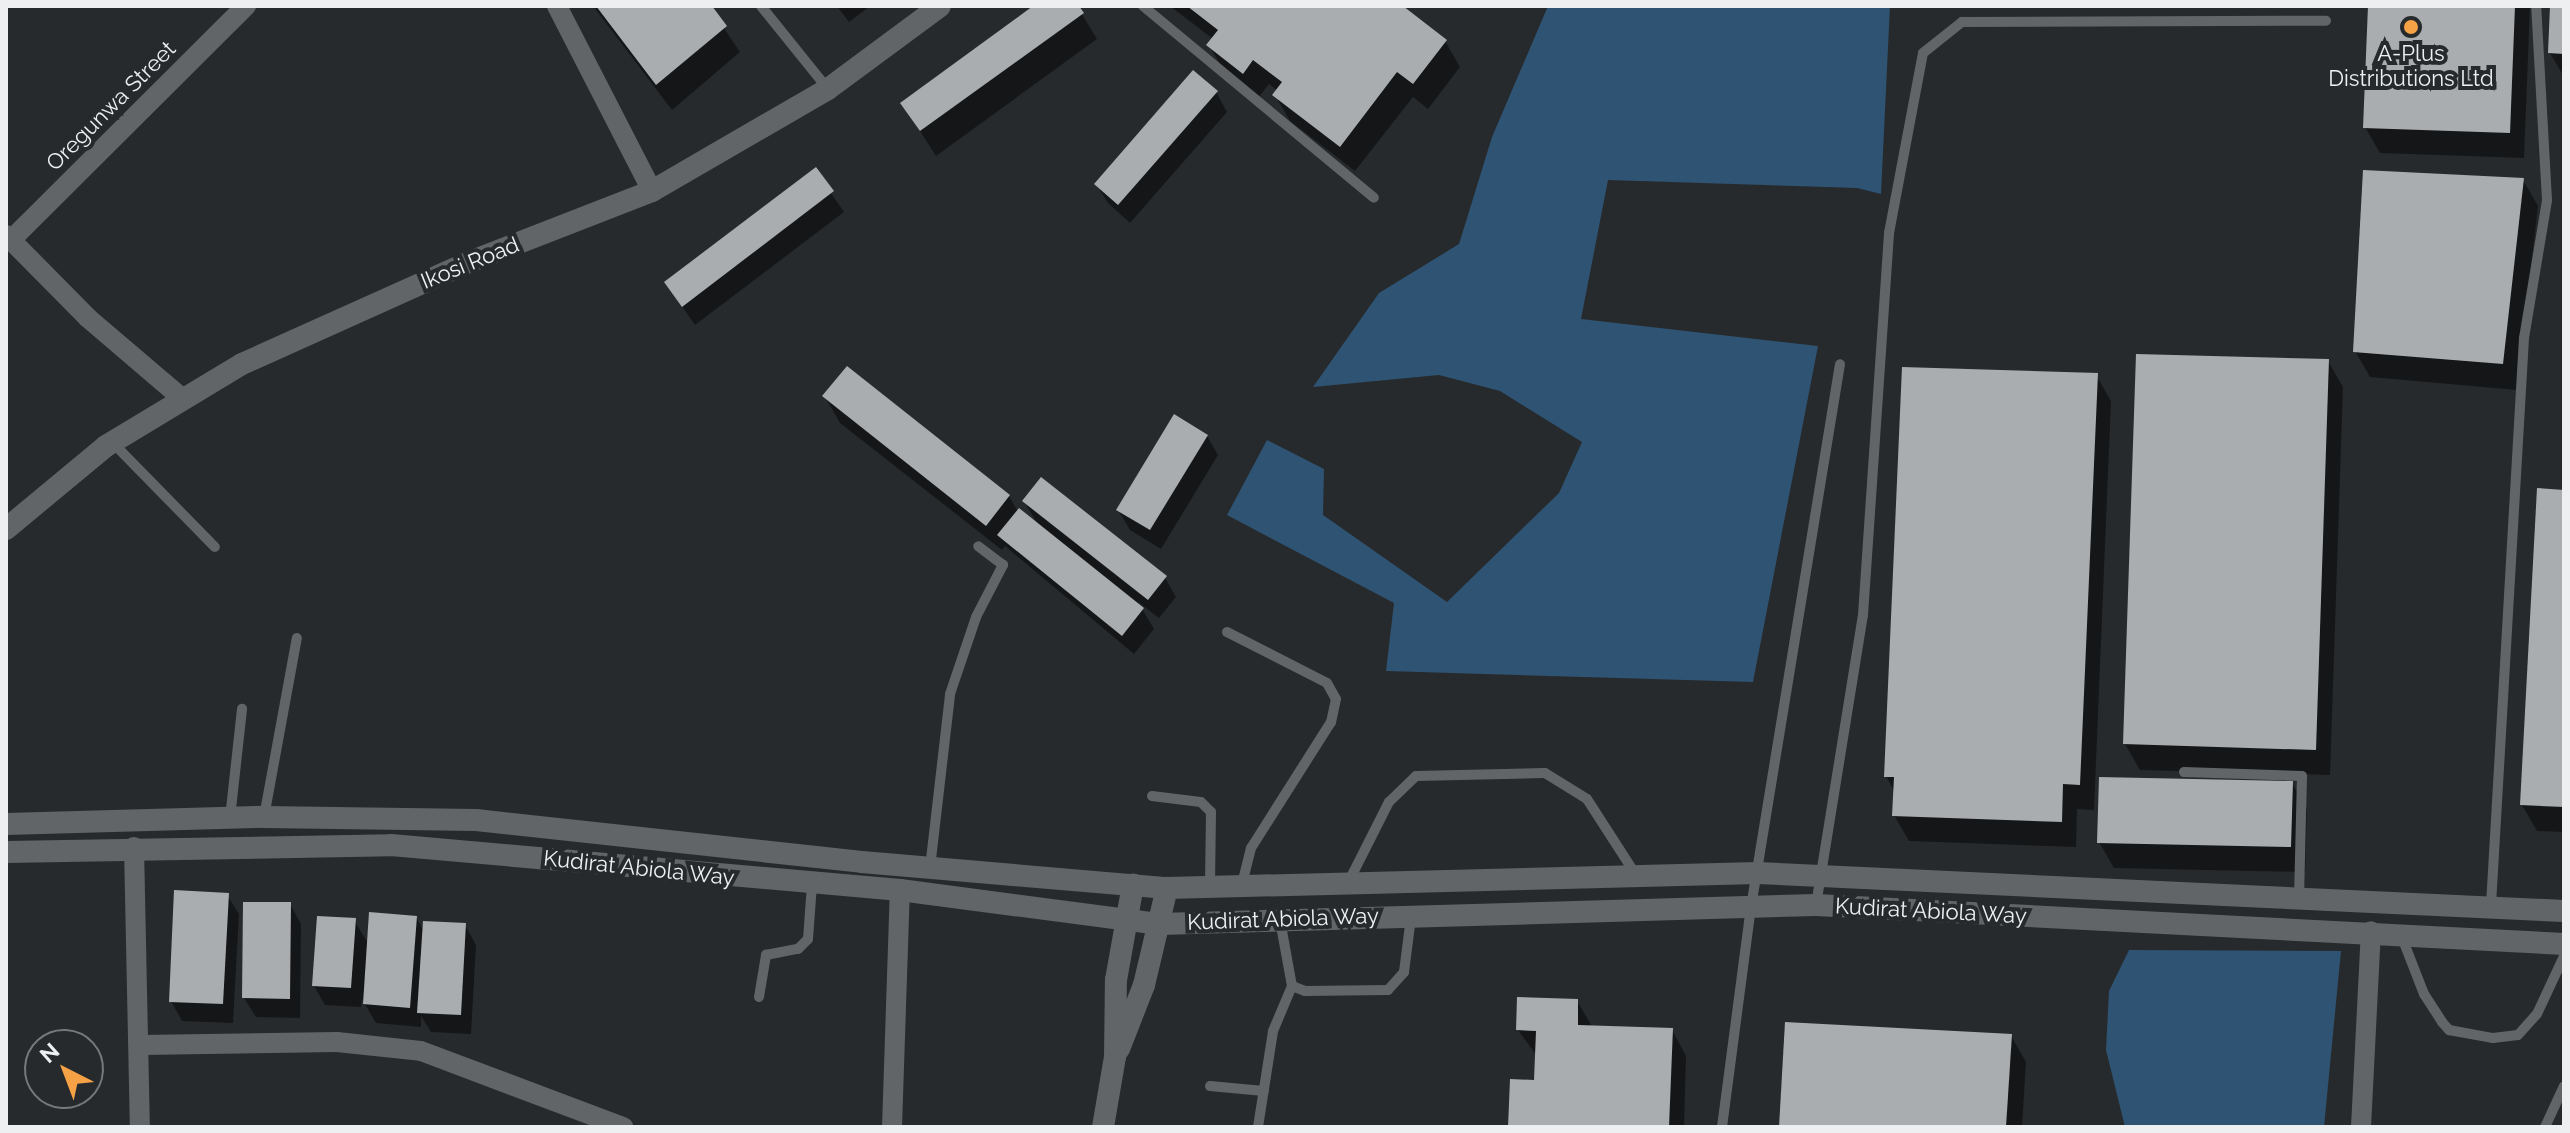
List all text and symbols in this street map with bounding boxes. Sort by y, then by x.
marker: A-Plus Distributions Ltd [2402,18,2420,36]
street label: Oregunwa Street [41,36,181,176]
place label: A-Plus Distributions Ltd [2328,40,2494,92]
street label: Ikosi Road [417,231,523,295]
street label: Kudirat Abiola Way [542,845,736,891]
street label: Kudirat Abiola Way [1834,893,2028,929]
street label: Kudirat Abiola Way [1186,902,1380,936]
north arrow [24,1029,104,1109]
text: N [34,1037,64,1068]

